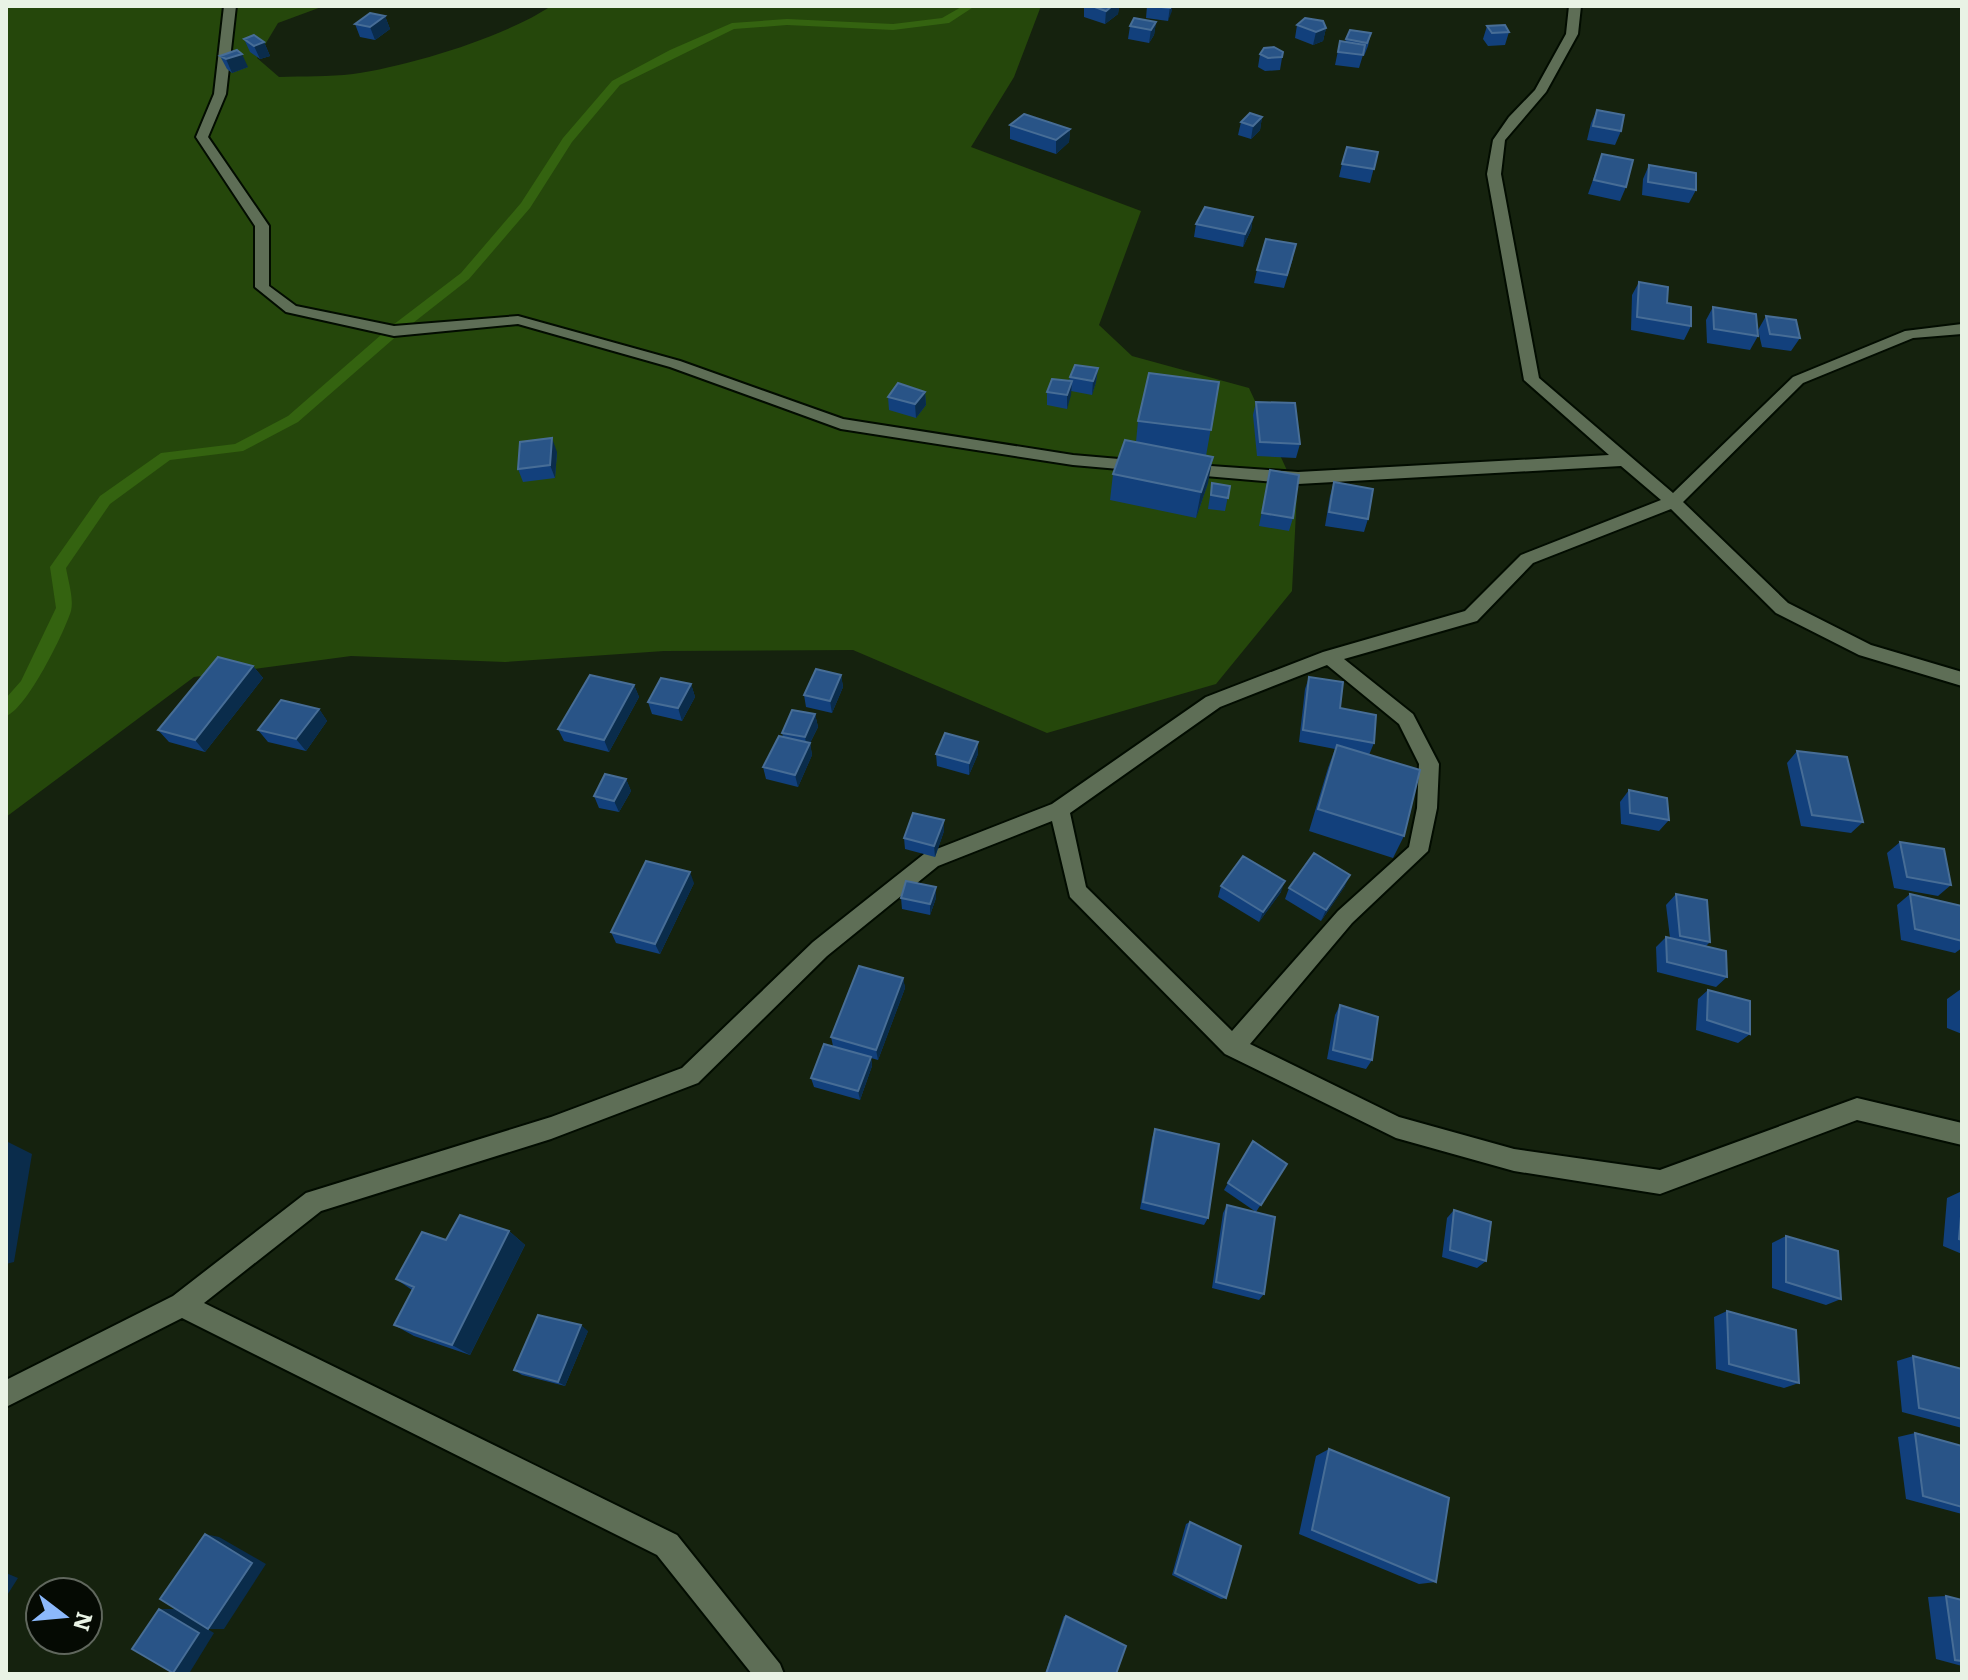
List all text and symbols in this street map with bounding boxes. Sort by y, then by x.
north arrow [24,1576,104,1656]
text: N [66,1609,103,1635]

